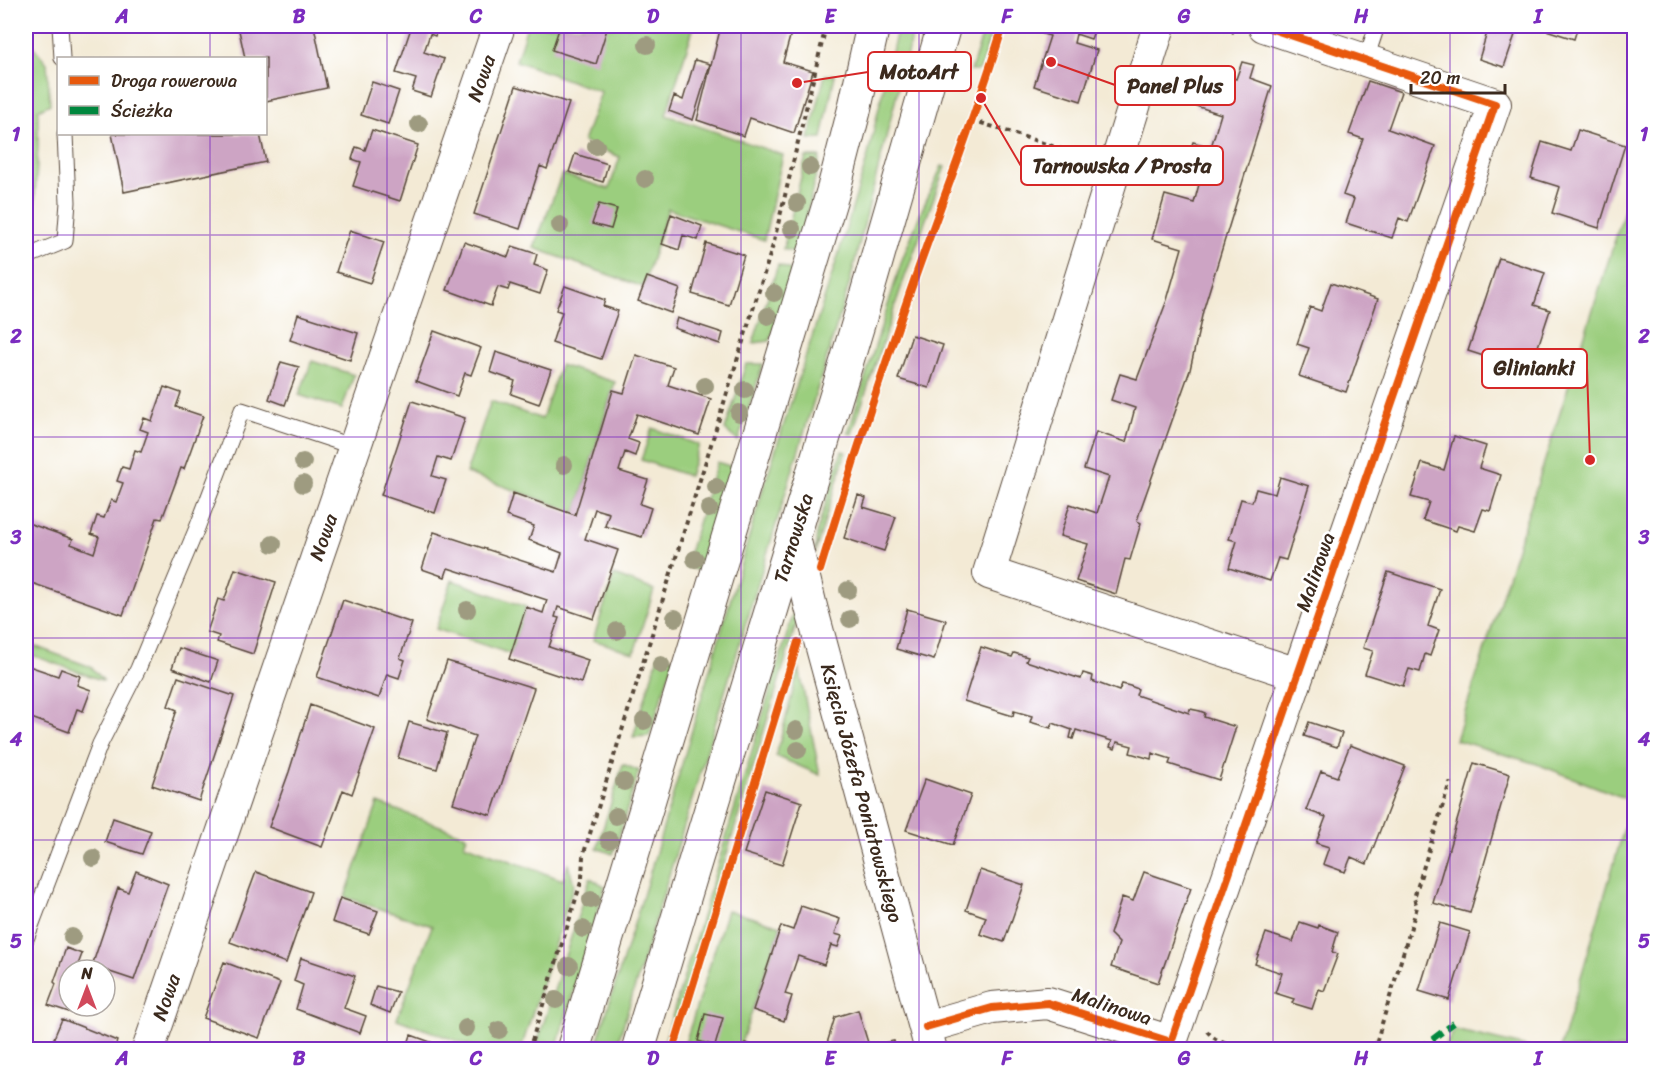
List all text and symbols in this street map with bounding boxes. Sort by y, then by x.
text: A [114,0,129,34]
text: B [293,0,306,34]
text: C [469,0,483,34]
text: D [647,0,660,34]
text: E [824,0,837,34]
text: F [1001,0,1014,34]
text: G [1177,0,1191,34]
text: H [1353,0,1369,34]
text: I [1533,0,1544,34]
street label: Nowa [457,49,506,107]
callout: MotoArt [868,52,971,91]
text: MotoArt [879,53,960,91]
legend [57,57,267,135]
scale bar [1411,57,1506,95]
text: 20 m [1420,62,1460,94]
text: Droga rowerowa [111,65,237,97]
callout: Panel Plus [1115,66,1235,105]
text: Panel Plus [1127,67,1224,105]
text: Ścieżka [111,95,173,127]
text: 1 [12,117,21,152]
text: 1 [1640,117,1649,152]
callout: Tarnowska / Prosta [1021,146,1223,185]
text: Tarnowska / Prosta [1033,147,1213,185]
text: 2 [9,319,22,354]
text: 2 [1637,319,1650,354]
callout: Glinianki [1482,349,1587,388]
text: Glinianki [1493,349,1576,387]
street label: Tarnowska [763,489,824,587]
street label: Nowa [299,508,348,566]
text: 3 [10,520,22,555]
text: 3 [1638,520,1650,555]
street label: Malinowa [1286,528,1345,617]
street label: Księcia Józefa Poniatowskiego [810,660,913,927]
text: 4 [9,722,23,757]
text: 4 [1637,722,1651,757]
text: 5 [10,924,22,959]
text: 5 [1638,924,1650,959]
north arrow [57,958,117,1018]
text: N [80,959,93,988]
street label: Nowa [142,968,191,1026]
street label: Malinowa [1067,977,1156,1036]
text: A [114,1041,129,1075]
text: B [293,1041,306,1075]
text: C [469,1041,483,1075]
text: D [647,1041,660,1075]
text: E [824,1041,837,1075]
text: F [1001,1041,1014,1075]
text: G [1177,1041,1191,1075]
text: H [1353,1041,1369,1075]
text: I [1533,1041,1544,1075]

